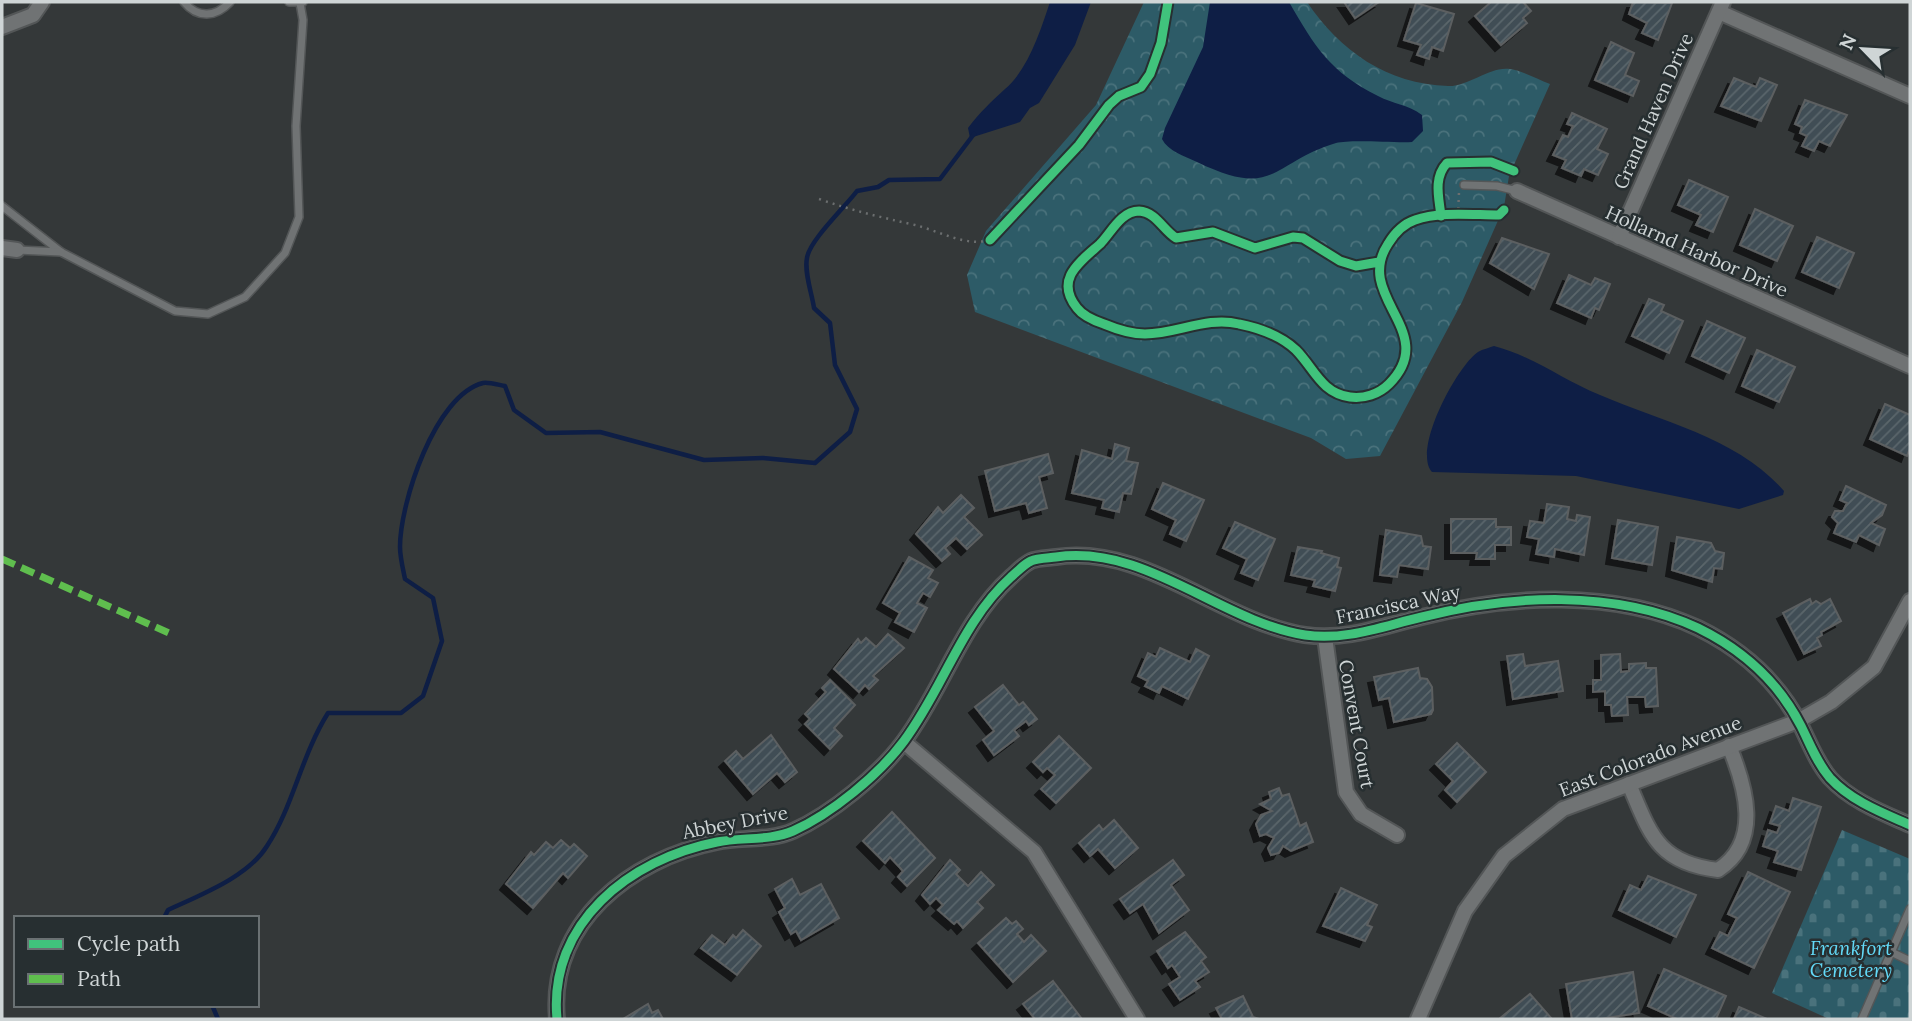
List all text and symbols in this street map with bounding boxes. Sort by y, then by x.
north arrow [1828,14,1898,84]
street label: Grand Haven Drive [1608,29,1698,193]
text: N [1834,30,1862,54]
street label: Hollarnd Harbor Drive [1602,200,1792,302]
street label: Francisca Way [1334,579,1462,629]
street label: Convent Court [1334,658,1380,791]
street label: East Colorado Avenue [1555,710,1745,802]
street label: Abbey Drive [679,800,790,844]
legend [14,916,259,1007]
text: Cycle path [77,930,180,957]
park label: Frankfort Cemetery [1810,936,1892,982]
text: Path [77,965,121,992]

